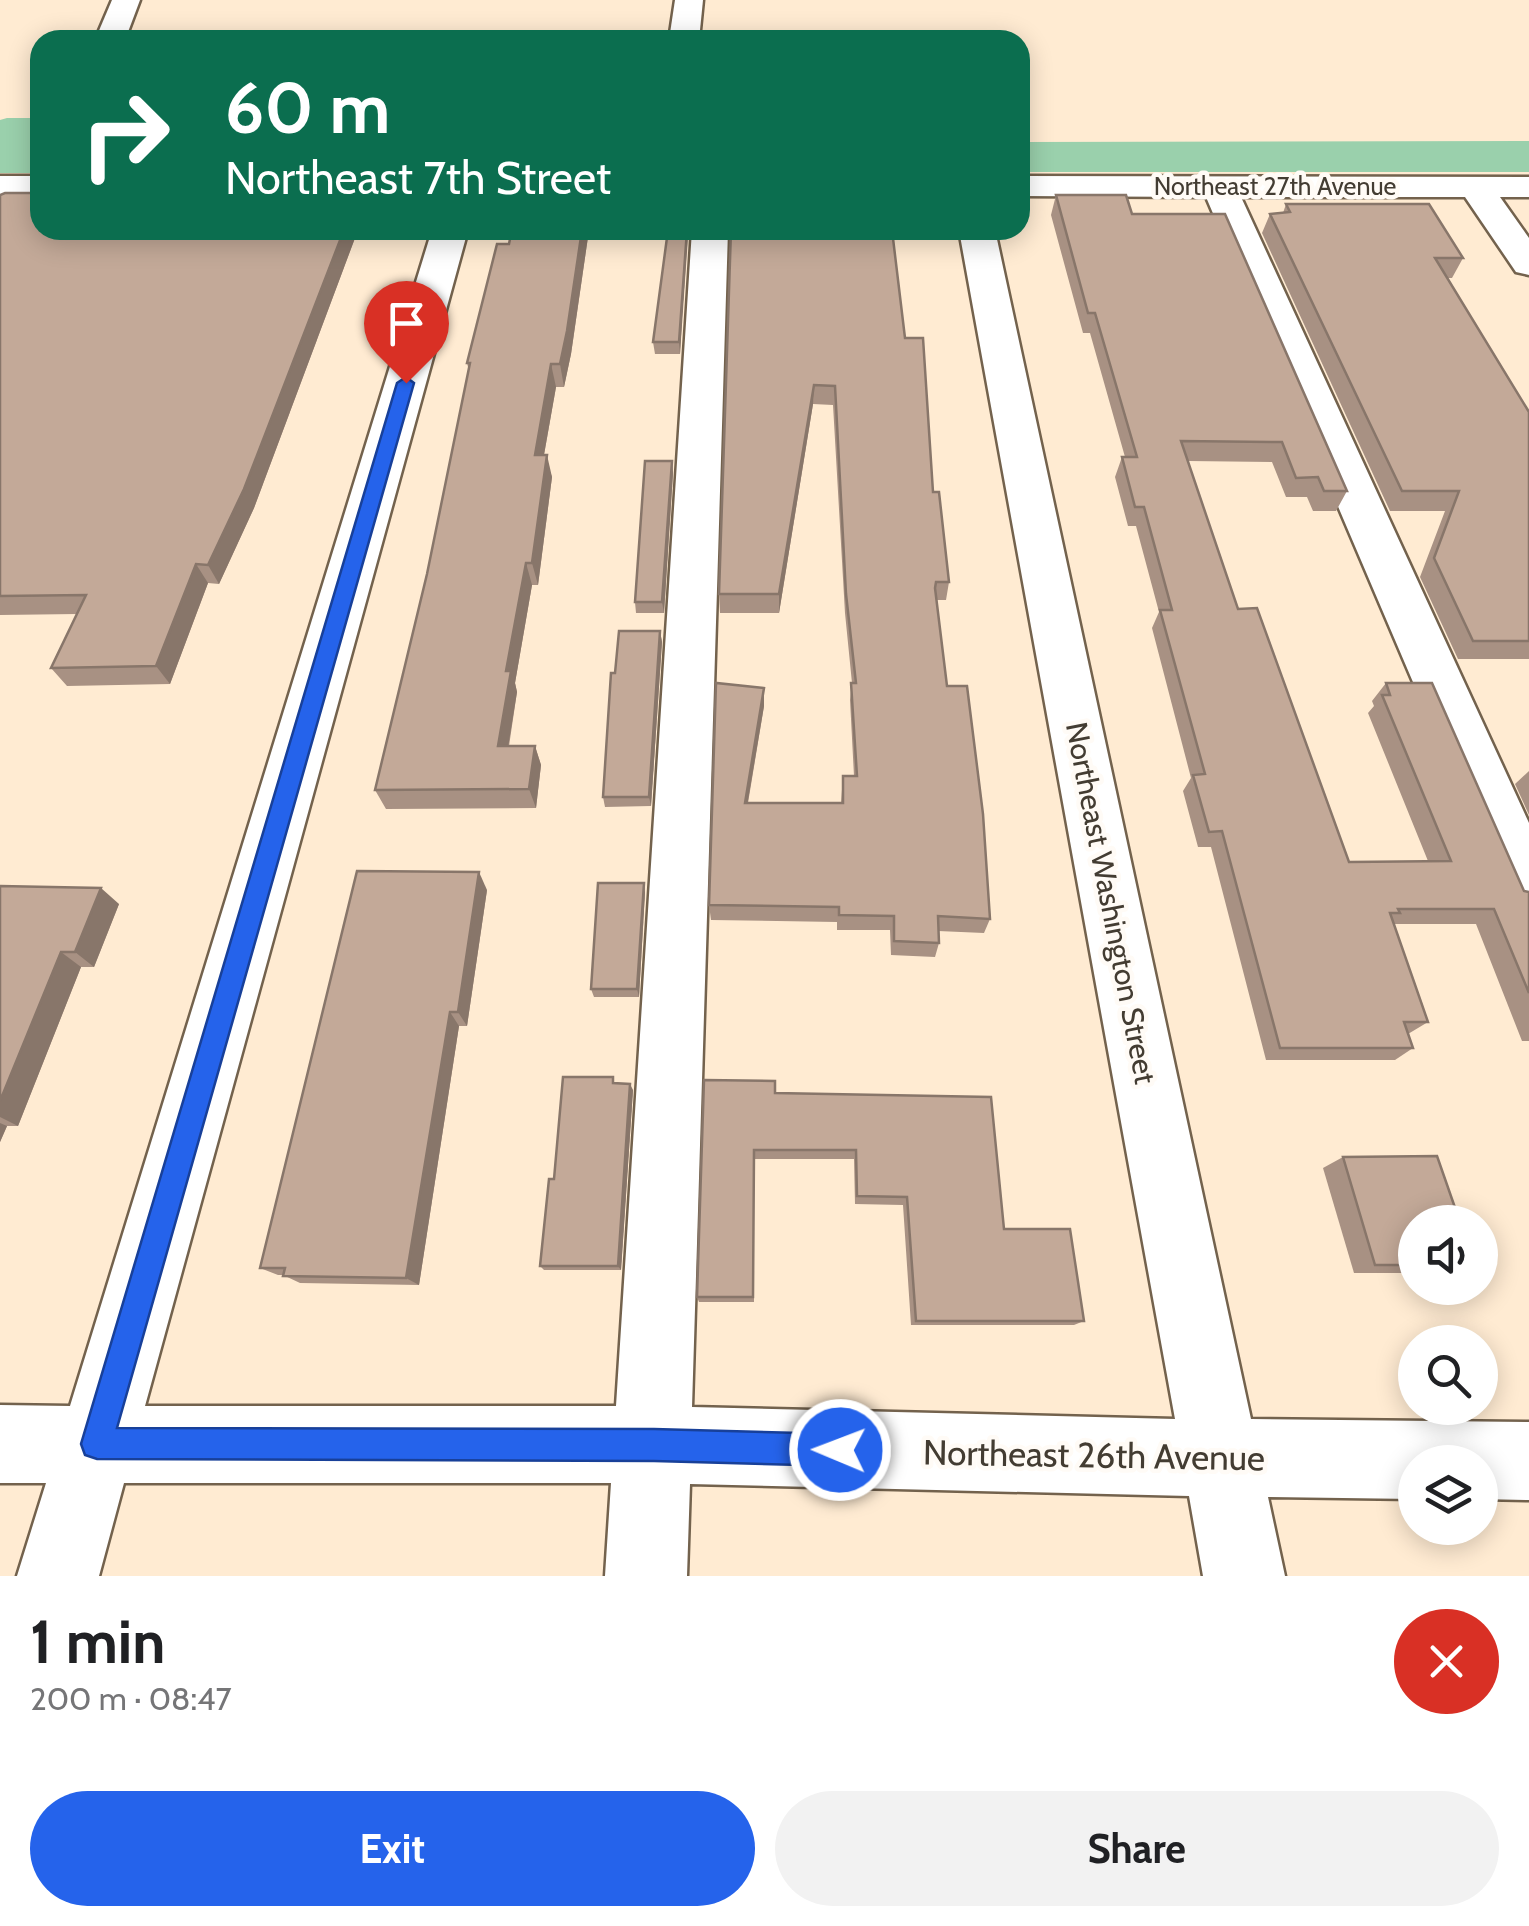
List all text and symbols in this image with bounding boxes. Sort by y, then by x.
text: 60 m [225,65,390,151]
icon: right [60,70,190,200]
text: Northeast 7th Street [225,151,611,205]
street label: Northeast 27th Avenue [1154,171,1397,201]
pin [364,281,449,384]
icon: arrive [379,296,434,351]
street label: Northeast Washington Street [1058,719,1164,1087]
map controls [1398,1205,1498,1545]
button: sound [1398,1205,1498,1305]
button: search [1398,1325,1498,1425]
position arrow [788,1398,892,1502]
street label: Northeast 26th Avenue [923,1431,1265,1479]
button: layers [1398,1445,1498,1545]
text: 1 min [30,1605,165,1678]
button: close [1394,1609,1499,1714]
text: 200 m · 08:47 [30,1679,232,1718]
button: Exit [30,1791,755,1906]
button: Share [775,1791,1499,1906]

